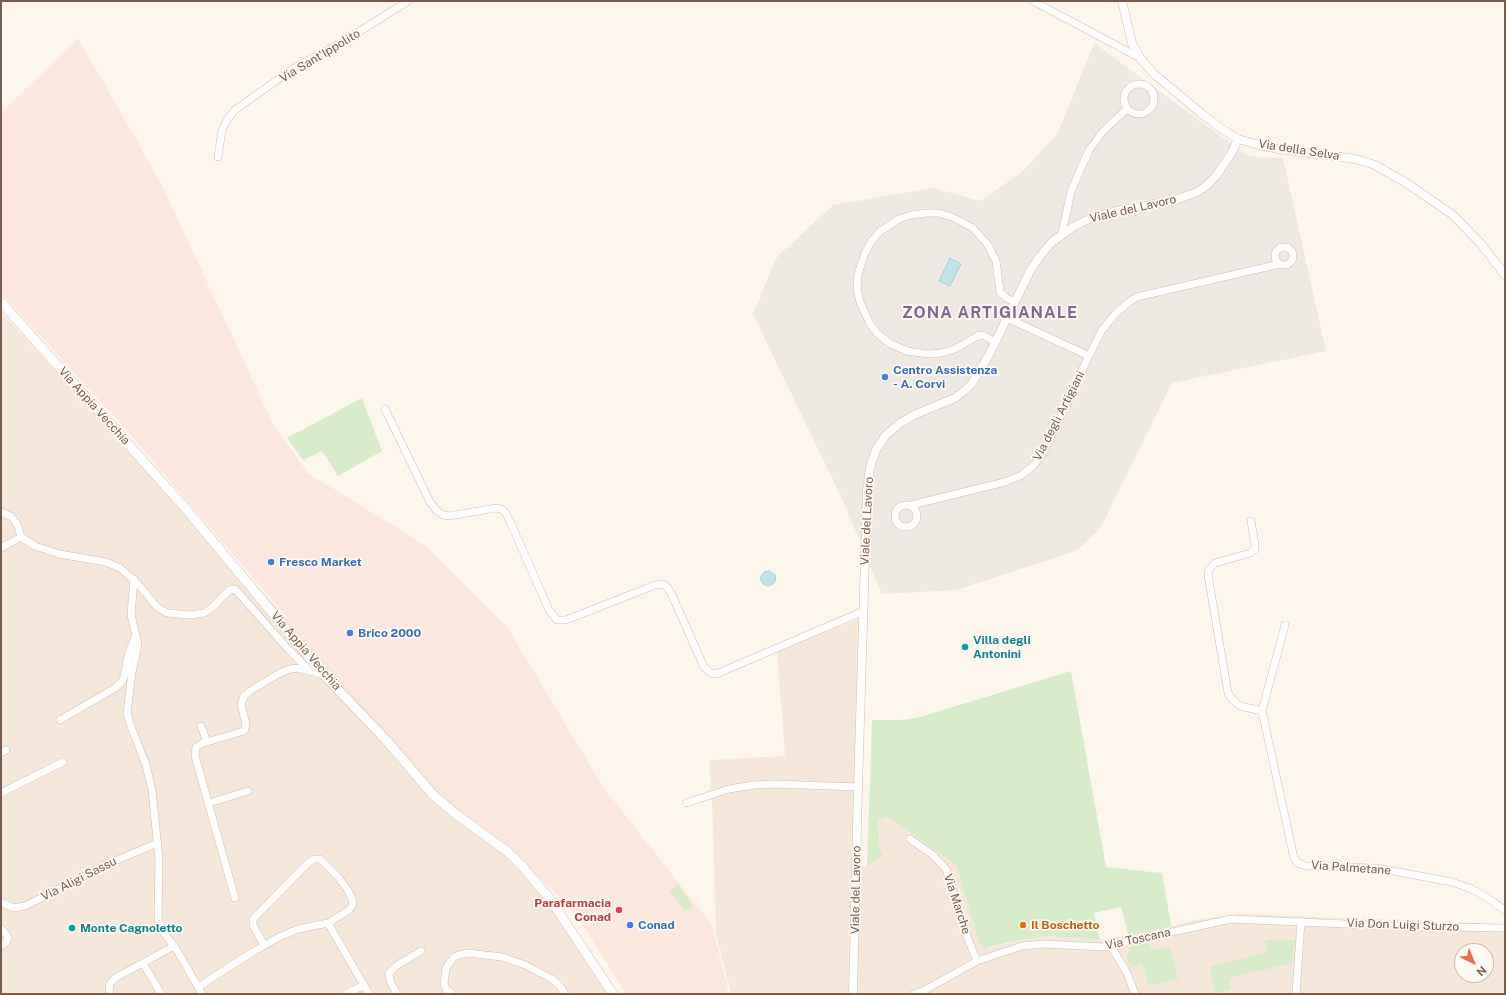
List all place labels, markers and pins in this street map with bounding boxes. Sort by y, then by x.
place label: Centro Assistenza - A. Corvi [893,363,997,391]
marker: Centro Assistenza - A. Corvi [880,372,890,382]
place label: Fresco Market [279,555,362,569]
marker: Fresco Market [266,557,276,567]
place label: Brico 2000 [358,626,421,640]
marker: Brico 2000 [345,628,355,638]
place label: Villa degli Antonini [973,633,1031,661]
marker: Villa degli Antonini [960,642,970,652]
place label: Parafarmacia Conad [534,896,611,924]
marker: Parafarmacia Conad [614,905,624,915]
place label: Conad [638,918,675,932]
place label: Il Boschetto [1031,918,1100,932]
marker: Conad [625,920,635,930]
marker: Il Boschetto [1018,920,1028,930]
place label: Monte Cagnoletto [80,921,182,935]
marker: Monte Cagnoletto [67,923,77,933]

